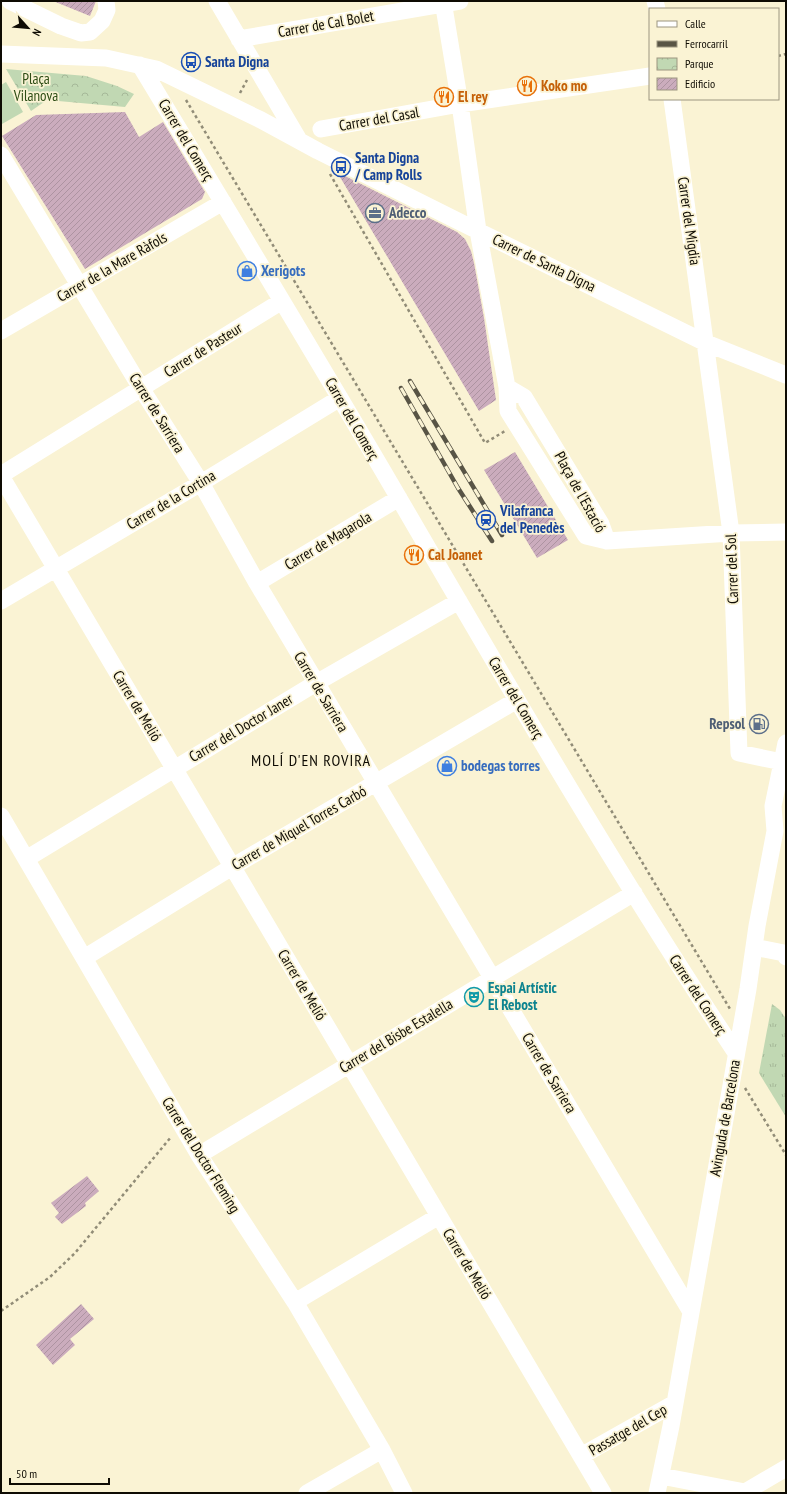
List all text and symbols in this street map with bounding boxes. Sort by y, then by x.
street label: Carrer de Cal Bolet [277,6,375,41]
north arrow [8,8,48,48]
legend [649,8,779,100]
text: Calle [685,16,706,31]
text: N [29,27,44,38]
text: Ferrocarril [685,36,728,51]
bus stop icon: Santa Digna [180,51,202,73]
place label: Santa Digna [205,52,269,71]
text: Parque [685,56,714,71]
park label: Plaça Vilanova [13,69,58,105]
restaurant icon: Koko mo [516,75,538,97]
place label: Koko mo [541,76,588,95]
text: Edificio [685,76,715,91]
restaurant icon: El rey [433,86,455,108]
place label: El rey [458,87,489,106]
street label: Carrer del Comerç [155,95,219,185]
street label: Carrer del Casal [337,102,421,135]
place label: Santa Digna / Camp Rolls [354,148,422,184]
bus stop icon: Santa Digna / Camp Rolls [330,156,352,178]
street label: Carrer del Migdia [674,176,705,266]
office icon: Adecco [364,202,386,224]
place label: Adecco [388,203,427,222]
street label: Carrer de la Mare Ràfols [53,227,170,306]
street label: Carrer de Santa Digna [489,229,599,296]
shop icon: Xerigots [236,260,258,282]
place label: Xerigots [261,261,305,280]
street label: Carrer de Pasteur [160,318,246,381]
street label: Carrer de Sarriera [125,369,189,456]
street label: Carrer del Comerç [321,374,384,464]
street label: Plaça de l'Estació [550,448,610,536]
street label: Carrer de la Cortina [123,466,219,534]
place label: Vilafranca del Penedès [499,501,564,537]
street label: Carrer de Magarola [281,507,375,574]
station icon: Vilafranca del Penedès [475,509,497,531]
street label: Carrer del Sol [721,533,742,604]
restaurant icon: Cal Joanet [403,544,425,566]
place label: Cal Joanet [428,545,483,564]
street label: Carrer de Sarriera [290,648,353,735]
street label: Carrer del Comerç [485,653,549,743]
street label: Carrer de Melió [109,667,166,745]
street label: Carrer del Doctor Janer [185,689,297,766]
fuel station icon: Repsol [748,713,770,735]
place label: Repsol [709,714,745,733]
district label: MOLÍ D'EN ROVIRA [251,750,371,770]
shop icon: bodegas torres [436,755,458,777]
place label: bodegas torres [461,756,540,775]
street label: Carrer de Miquel Torres Carbó [228,781,370,874]
street label: Carrer de Melió [274,946,331,1024]
street label: Carrer del Comerç [665,951,732,1039]
place label: Espai Artístic El Rebost [488,978,558,1014]
theatre icon: Espai Artístic El Rebost [463,986,485,1008]
street label: Carrer del Bisbe Estalella [335,994,456,1077]
street label: Carrer de Sarriera [518,1029,581,1116]
street label: Avinguda de Barcelona [705,1058,744,1178]
street label: Carrer del Doctor Fleming [158,1093,245,1216]
street label: Carrer de Melió [439,1225,496,1303]
street label: Passatge del Cep [585,1400,670,1460]
scale bar [10,1460,109,1486]
text: 50 m [16,1466,37,1481]

